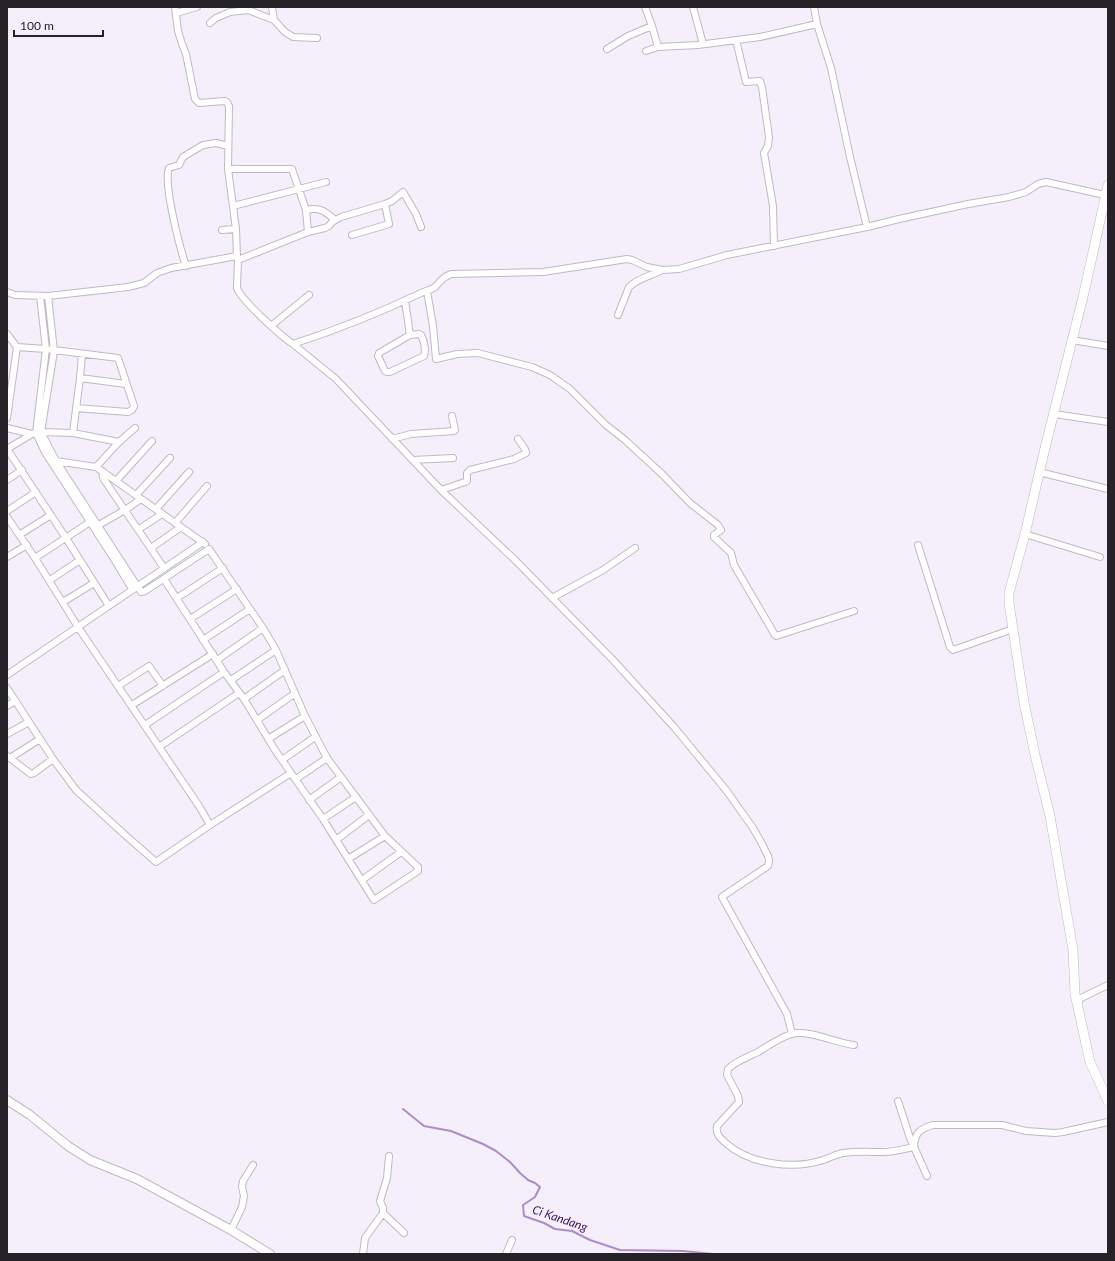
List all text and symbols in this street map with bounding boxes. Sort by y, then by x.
scale bar [14,12,103,38]
text: 100 m [20,18,54,33]
water label: Ci Kandang [530,1202,590,1234]

